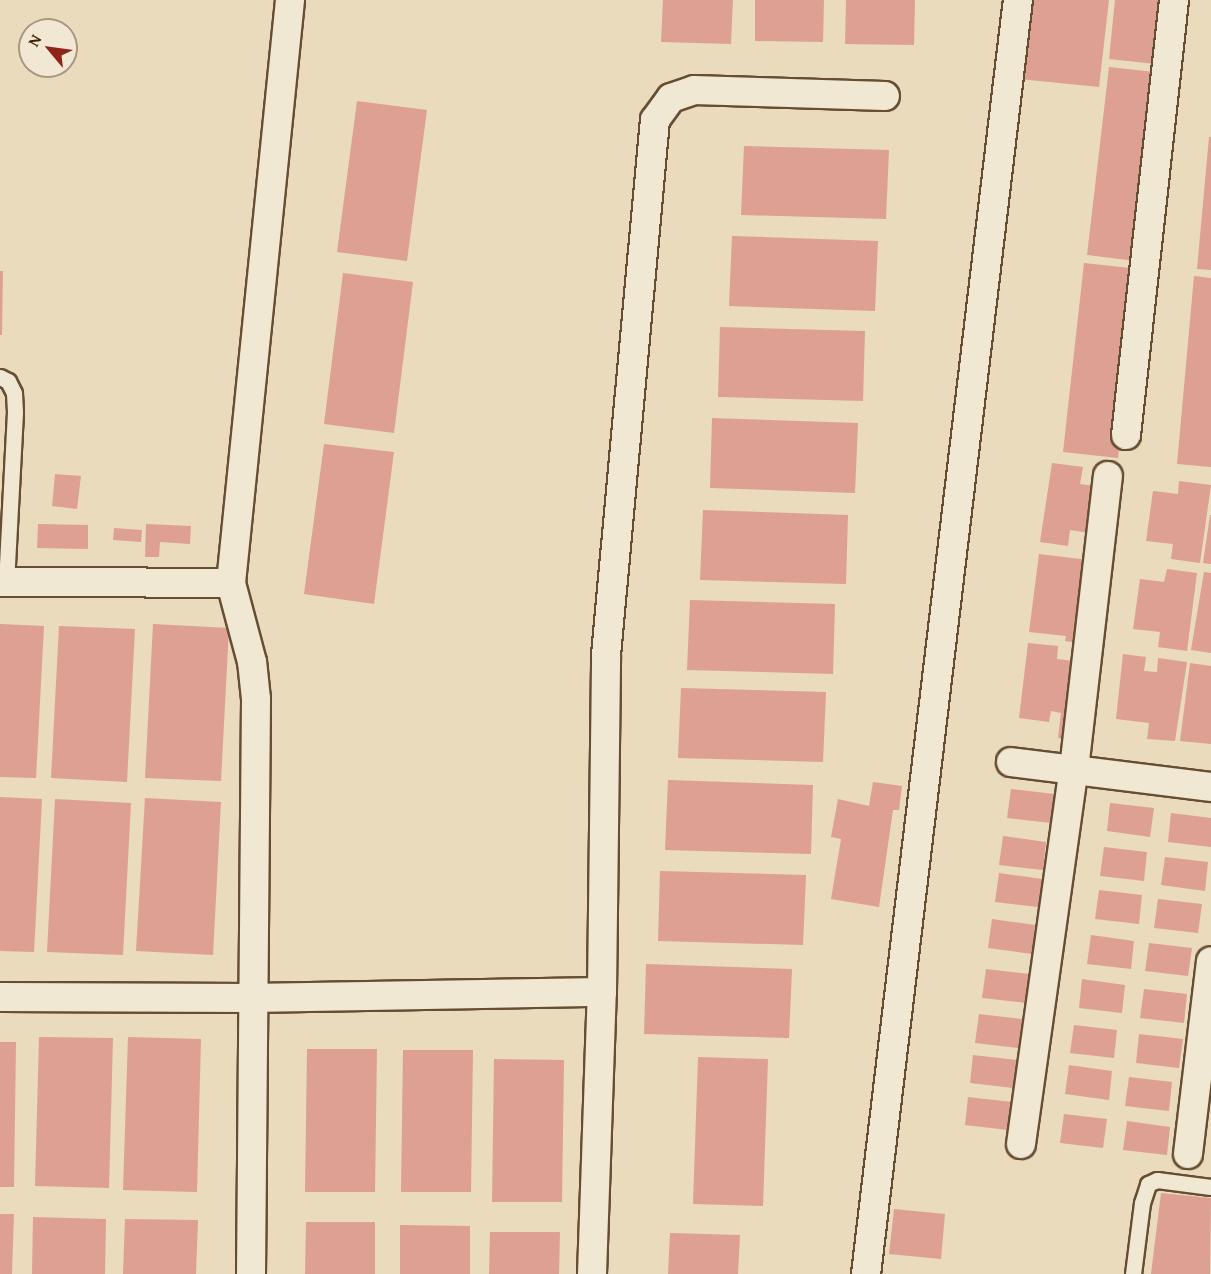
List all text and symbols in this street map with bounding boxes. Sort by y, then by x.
north arrow [18,18,78,78]
text: N [21,30,47,51]

